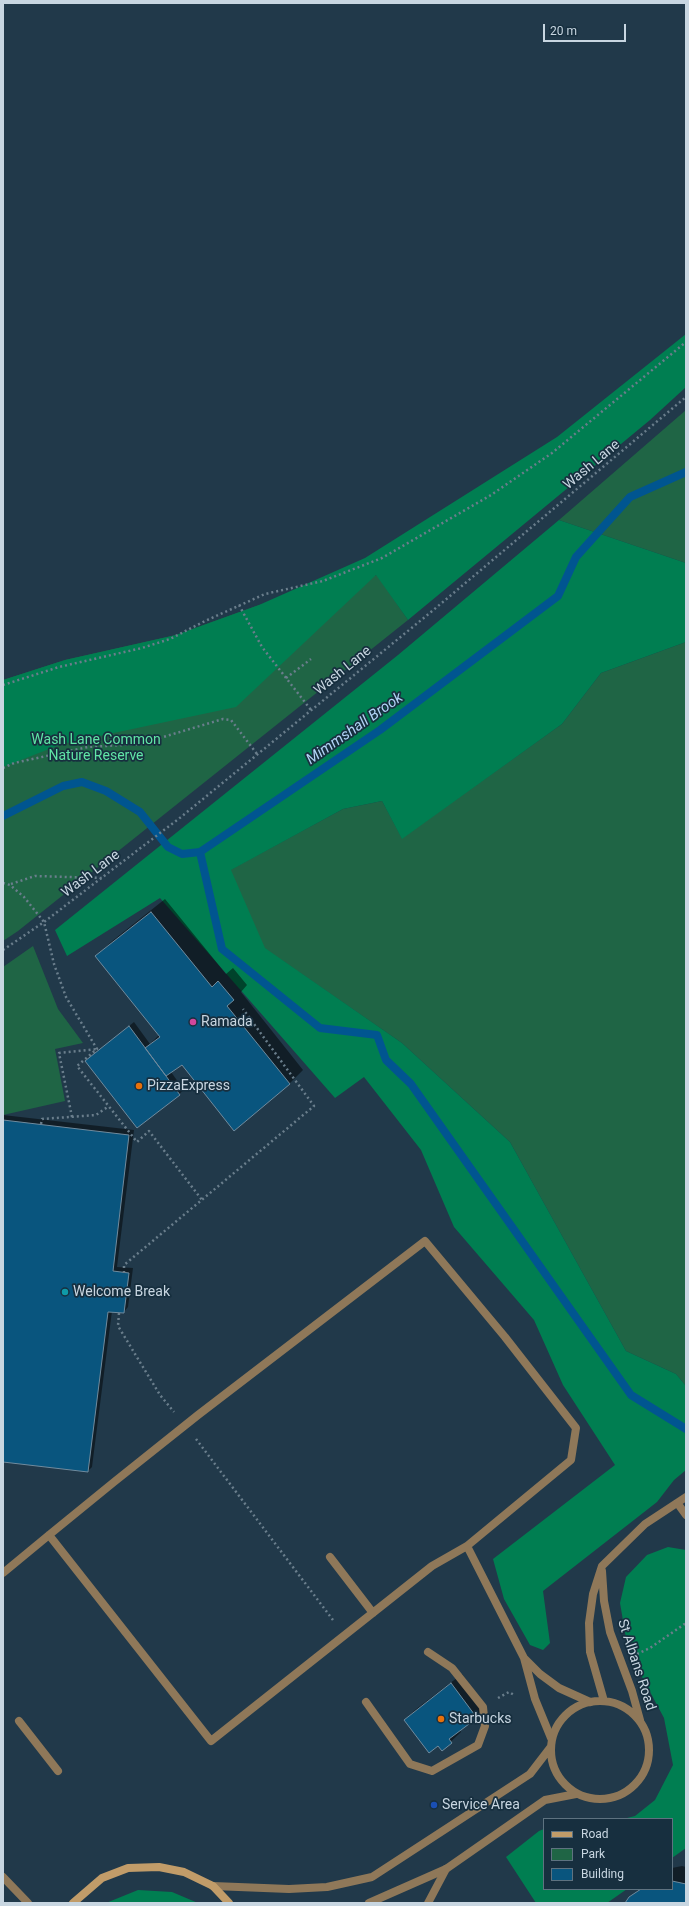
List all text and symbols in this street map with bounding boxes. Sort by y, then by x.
scale bar [545,16,628,42]
text: 20 m [550,24,577,38]
street label: Wash Lane [560,437,624,493]
street label: Wash Lane [311,643,375,699]
water label: Mimmshall Brook [303,689,407,769]
park label: Wash Lane Common Nature Reserve [31,732,161,764]
street label: Wash Lane [59,847,123,901]
place label: Ramada [201,1014,253,1030]
marker: Ramada [188,1017,198,1027]
place label: PizzaExpress [147,1078,230,1094]
marker: PizzaExpress [134,1081,144,1091]
place label: Welcome Break [73,1284,170,1300]
marker: Welcome Break [60,1287,70,1297]
street label: St Albans Road [613,1617,659,1713]
place label: Starbucks [449,1711,511,1727]
marker: Starbucks [436,1714,446,1724]
place label: Service Area [442,1797,520,1813]
marker: Service Area [429,1800,439,1810]
legend [543,1818,673,1890]
text: Road [581,1827,609,1841]
text: Park [581,1847,605,1861]
text: Building [581,1867,624,1881]

